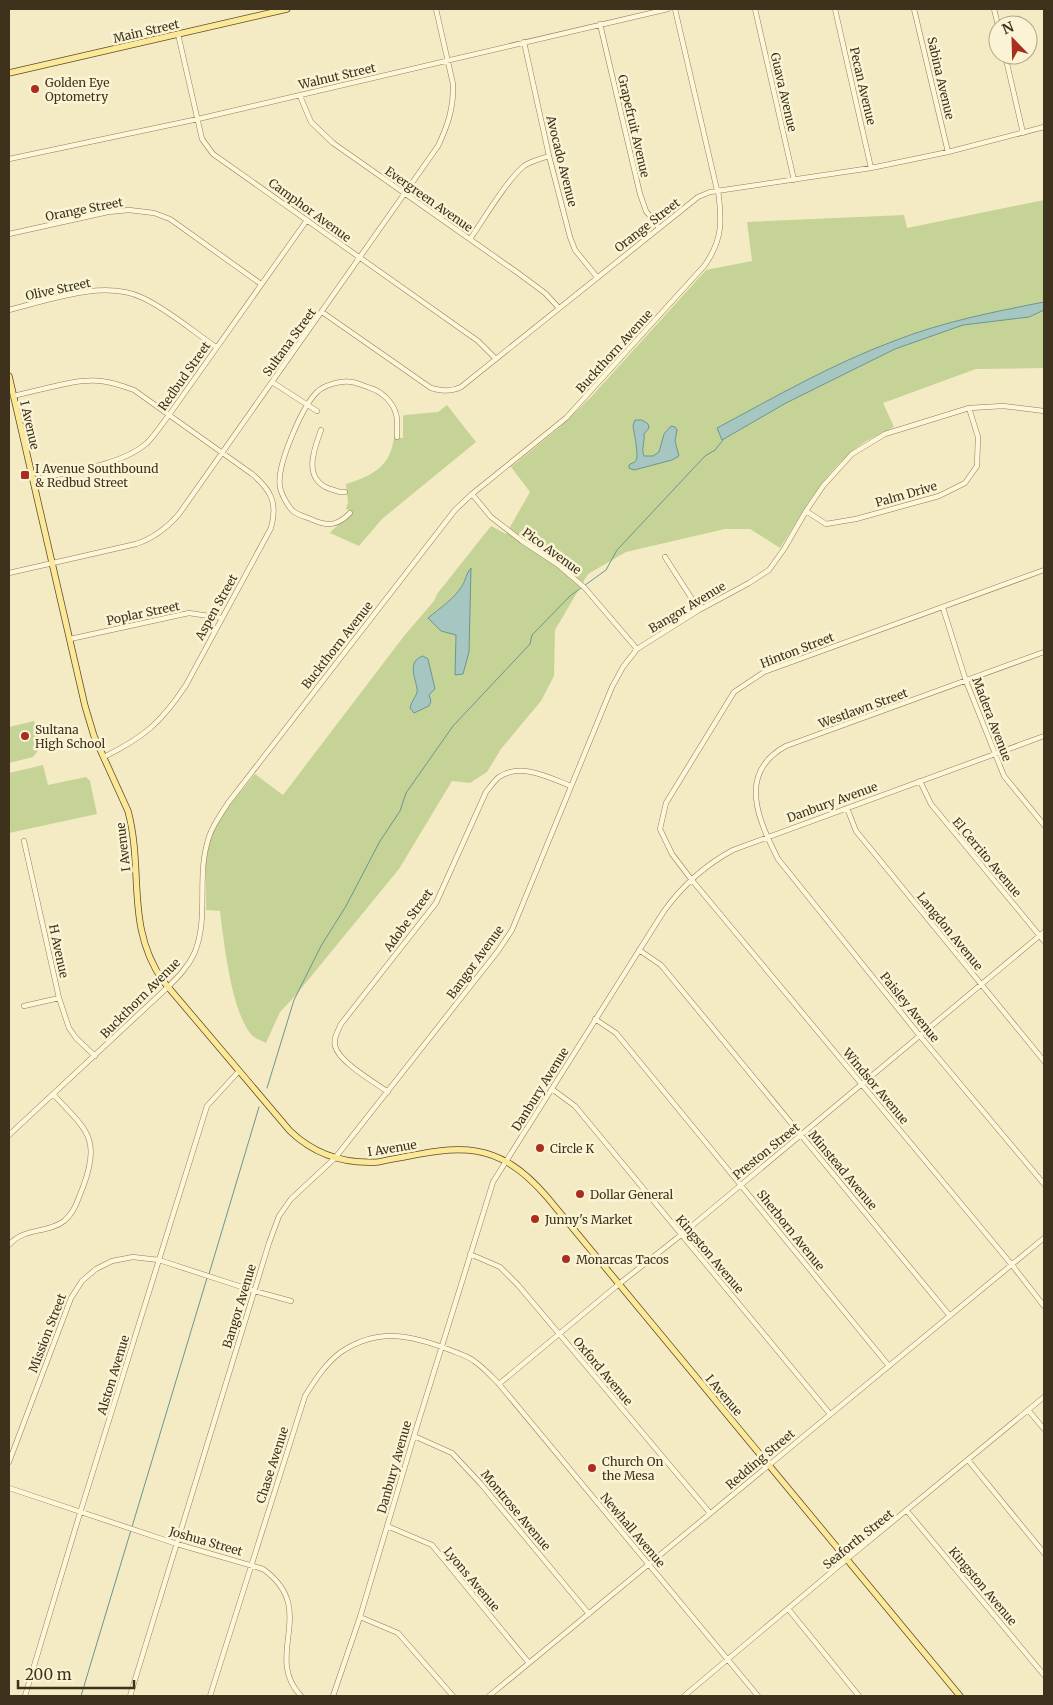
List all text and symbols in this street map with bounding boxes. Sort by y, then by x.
north arrow [988,15,1038,65]
street label: Main Street [111,16,181,46]
text: N [999,18,1017,38]
street label: Sabina Avenue [924,35,958,121]
street label: Pecan Avenue [847,46,879,126]
street label: Guava Avenue [768,51,800,133]
street label: Walnut Street [296,60,377,92]
street label: Grapefruit Avenue [615,73,653,179]
place label: Golden Eye Optometry [45,75,109,104]
marker: Golden Eye Optometry [29,83,41,95]
street label: Avocado Avenue [543,113,581,208]
street label: Evergreen Avenue [382,163,476,235]
street label: Camphor Avenue [266,175,354,245]
street label: Orange Street [44,194,124,224]
street label: Orange Street [611,195,683,255]
street label: Olive Street [24,275,92,303]
street label: Sultana Street [259,305,319,379]
street label: Buckthorn Avenue [573,306,655,396]
street label: Redbud Street [155,338,214,413]
street label: I Avenue [17,399,43,451]
place label: I Avenue Southbound & Redbud Street [35,461,159,490]
marker: I Avenue Southbound & Redbud Street [19,469,31,481]
street label: Palm Drive [873,478,939,510]
street label: Pico Avenue [520,525,584,577]
street label: Aspen Street [191,571,241,644]
street label: Bangor Avenue [646,578,728,636]
street label: Poplar Street [105,598,181,628]
street label: Buckthorn Avenue [298,598,376,692]
street label: Hinton Street [758,629,836,671]
street label: Madera Avenue [969,675,1015,763]
street label: Westlawn Street [815,685,910,731]
place label: Sultana High School [35,722,106,751]
marker: Sultana High School [19,730,31,742]
street label: Danbury Avenue [785,779,879,825]
street label: El Cerrito Avenue [949,814,1025,900]
street label: I Avenue [113,822,133,872]
street label: Adobe Street [380,886,436,955]
street label: Langdon Avenue [914,889,986,973]
street label: Bangor Avenue [443,922,507,1002]
street label: H Avenue [46,923,72,979]
street label: Buckthorn Avenue [97,955,183,1041]
street label: Paisley Avenue [877,969,943,1045]
street label: Windsor Avenue [839,1044,912,1127]
street label: Danbury Avenue [508,1045,572,1133]
street label: Preston Street [730,1119,803,1183]
street label: Minstead Avenue [805,1127,881,1213]
street label: I Avenue [366,1137,418,1159]
place label: Circle K [550,1141,594,1156]
marker: Circle K [534,1142,546,1154]
place label: Dollar General [590,1187,674,1202]
street label: Sherborn Avenue [754,1187,828,1273]
marker: Dollar General [574,1188,586,1200]
place label: Junny's Market [544,1212,633,1227]
street label: Kingston Avenue [673,1212,747,1296]
marker: Junny's Market [529,1213,541,1225]
place label: Monarcas Tacos [576,1252,669,1267]
marker: Monarcas Tacos [560,1253,572,1265]
street label: Bangor Avenue [219,1262,259,1350]
street label: Mission Street [25,1291,69,1375]
street label: Alston Avenue [93,1333,132,1418]
street label: Oxford Avenue [570,1334,636,1408]
street label: I Avenue [702,1371,746,1419]
street label: Danbury Avenue [374,1419,414,1515]
street label: Chase Avenue [253,1425,291,1505]
street label: Redding Street [722,1426,798,1492]
place label: Church On the Mesa [602,1454,663,1483]
marker: Church On the Mesa [586,1462,598,1474]
street label: Montrose Avenue [478,1467,554,1553]
street label: Newhall Avenue [598,1490,668,1570]
street label: Seaforth Street [820,1506,897,1572]
street label: Joshua Street [167,1523,245,1559]
street label: Lyons Avenue [441,1544,503,1614]
street label: Kingston Avenue [946,1544,1020,1628]
scale bar [18,1658,134,1690]
text: 200 m [25,1665,72,1684]

